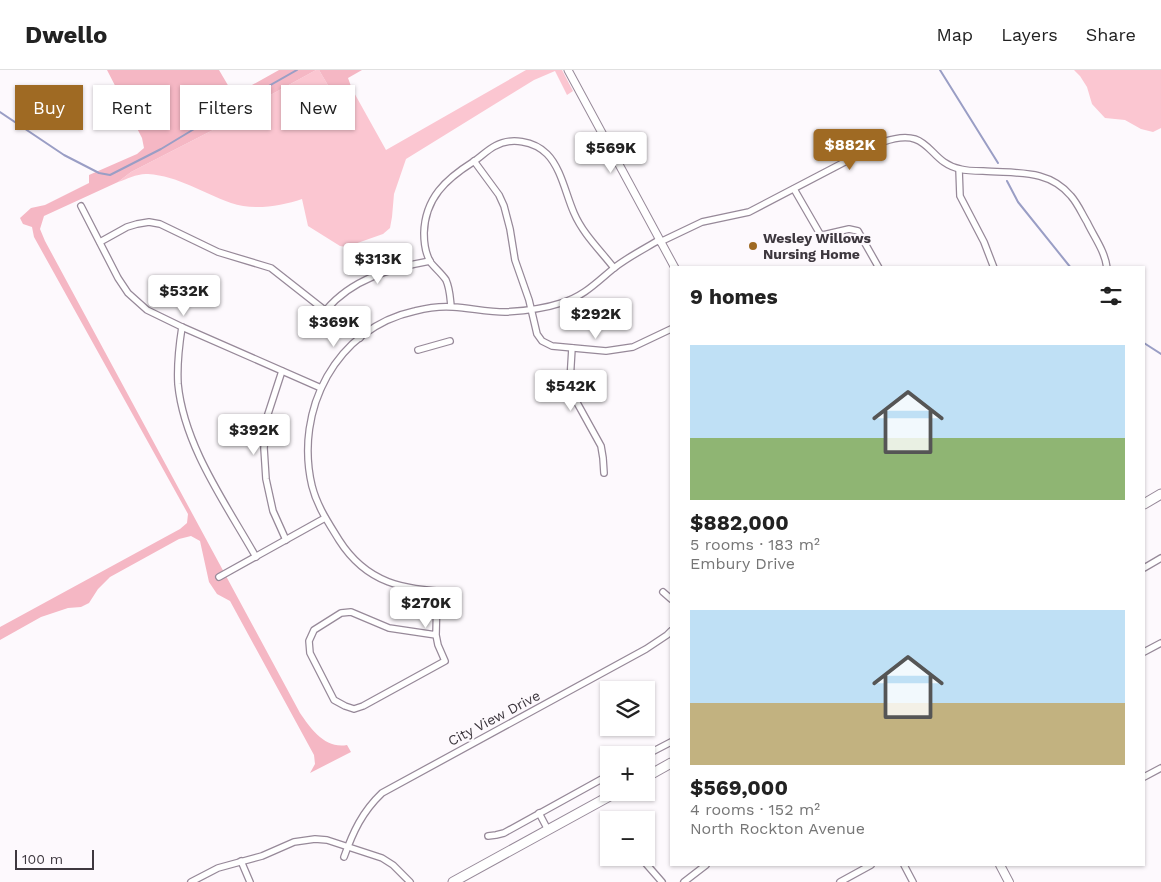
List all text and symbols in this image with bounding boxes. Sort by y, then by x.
text: Dwello [25,21,107,49]
text: Map [936,24,973,45]
text: Layers [1001,24,1058,45]
text: Share [1086,24,1136,45]
chip: Buy [15,85,83,130]
chip: Rent [93,85,170,130]
chip: Filters [180,85,271,130]
chip: New [281,85,355,130]
pin: $882K [815,128,885,171]
pin: $569K [576,132,646,174]
text: $882K [825,135,875,154]
text: $569K [586,138,636,157]
place label: Wesley Willows Nursing Home [763,230,871,262]
marker: Wesley Willows Nursing Home [747,240,759,252]
pin: $313K [343,242,413,285]
text: $313K [354,249,402,268]
pin: $532K [149,274,219,317]
text: $532K [159,281,209,300]
icon: filters [1097,282,1125,310]
text: 9 homes [690,284,778,309]
pin: $292K [561,298,631,340]
text: $292K [571,304,621,323]
pin: $369K [299,306,369,348]
text: $369K [309,312,359,331]
pin: $542K [536,370,606,412]
text: $542K [546,376,596,395]
icon: home [863,377,953,467]
pin: $392K [219,414,289,456]
text: $392K [229,420,279,439]
text: $882,000 [690,510,789,535]
text: 5 rooms · 183 m² [690,535,820,554]
text: Embury Drive [690,554,795,573]
pin: $270K [391,586,461,629]
text: $270K [401,593,451,612]
icon: home [863,642,953,732]
map controls [600,681,655,866]
button: layers [600,681,655,736]
street label: City View Drive [445,687,543,749]
button: + [600,746,655,801]
text: $569,000 [690,775,788,800]
text: 4 rooms · 152 m² [690,800,820,819]
button: − [600,811,655,866]
text: North Rockton Avenue [690,819,865,838]
scale bar [15,847,94,870]
text: 100 m [22,851,63,867]

